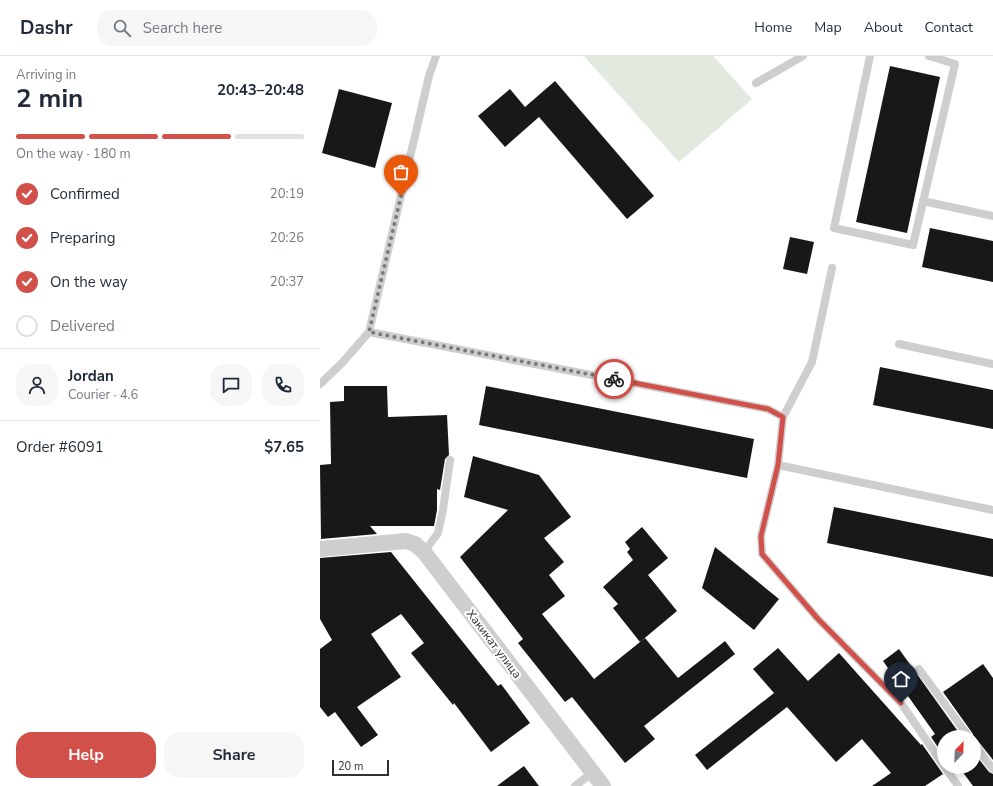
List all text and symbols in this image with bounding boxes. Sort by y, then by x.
search box [97,10,377,46]
text: Dashr [20,15,73,41]
icon: search [111,17,133,39]
text: Search here [143,18,222,38]
text: Home [754,18,792,37]
text: Map [814,18,842,37]
text: About [864,18,903,37]
text: Contact [925,18,973,37]
text: Arriving in [16,66,76,84]
text: 20:43–20:48 [217,80,304,100]
text: 2 min [16,81,83,116]
text: On the way · 180 m [16,145,131,163]
pin [384,155,418,196]
icon: bag [390,161,412,183]
icon: check [16,183,38,205]
text: Confirmed [50,184,120,204]
text: 20:19 [270,185,304,203]
icon: check [16,227,38,249]
text: Preparing [50,228,115,248]
text: 20:26 [270,229,304,247]
icon: check [16,271,38,293]
text: On the way [50,272,128,292]
text: 20:37 [270,273,304,291]
text: Delivered [50,316,115,336]
courier [594,359,634,399]
button: person [16,364,58,406]
button: chat [210,364,252,406]
button: phone [262,364,304,406]
text: Jordan [68,366,114,386]
icon: bike [603,368,625,390]
text: Courier · 4.6 [68,386,138,404]
text: Order #6091 [16,437,104,457]
text: $7.65 [264,437,304,457]
street label: Хакикат улица [463,606,525,682]
pin [884,662,918,703]
icon: home [890,668,912,690]
north arrow [937,730,981,774]
map controls [937,730,981,774]
button: Help [16,732,156,778]
button: Share [164,732,304,778]
scale bar [332,758,389,777]
text: 20 m [338,759,363,774]

